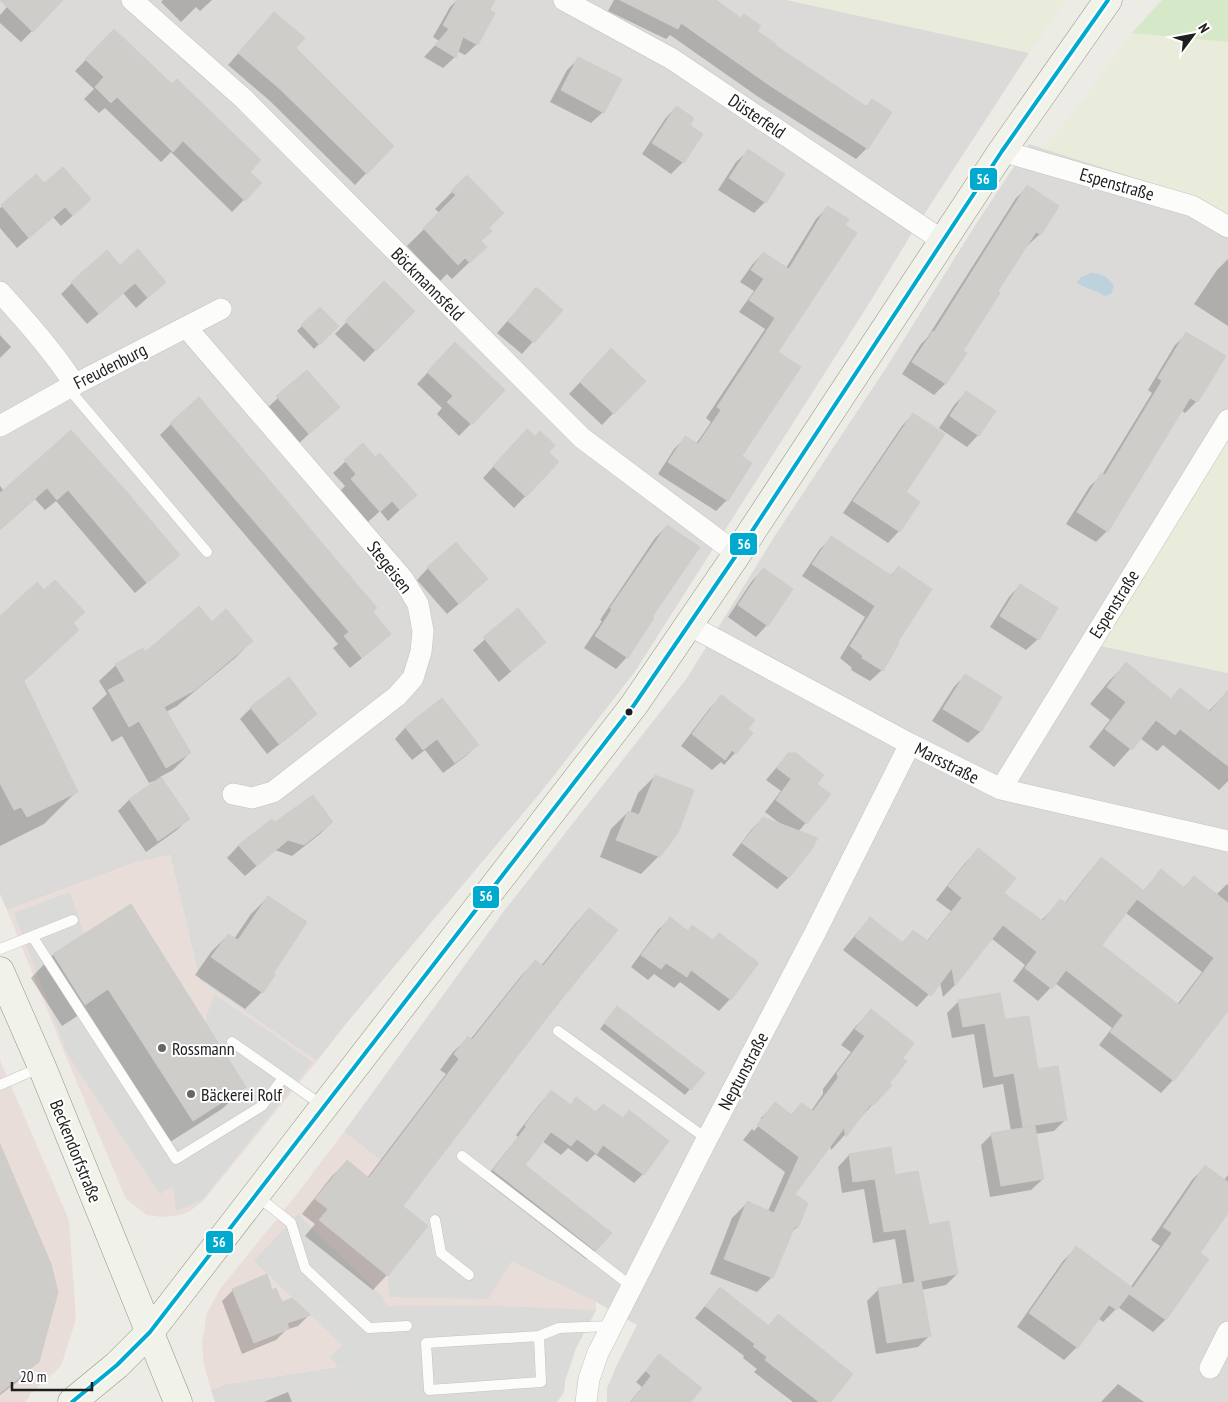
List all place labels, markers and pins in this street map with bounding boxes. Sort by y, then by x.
unlabelled marker [624,707,634,717]
place label: Rossmann [172,1037,235,1060]
marker: Rossmann [156,1042,168,1054]
place label: Bäckerei Rolf [201,1083,283,1106]
marker: Bäckerei Rolf [185,1088,197,1100]

